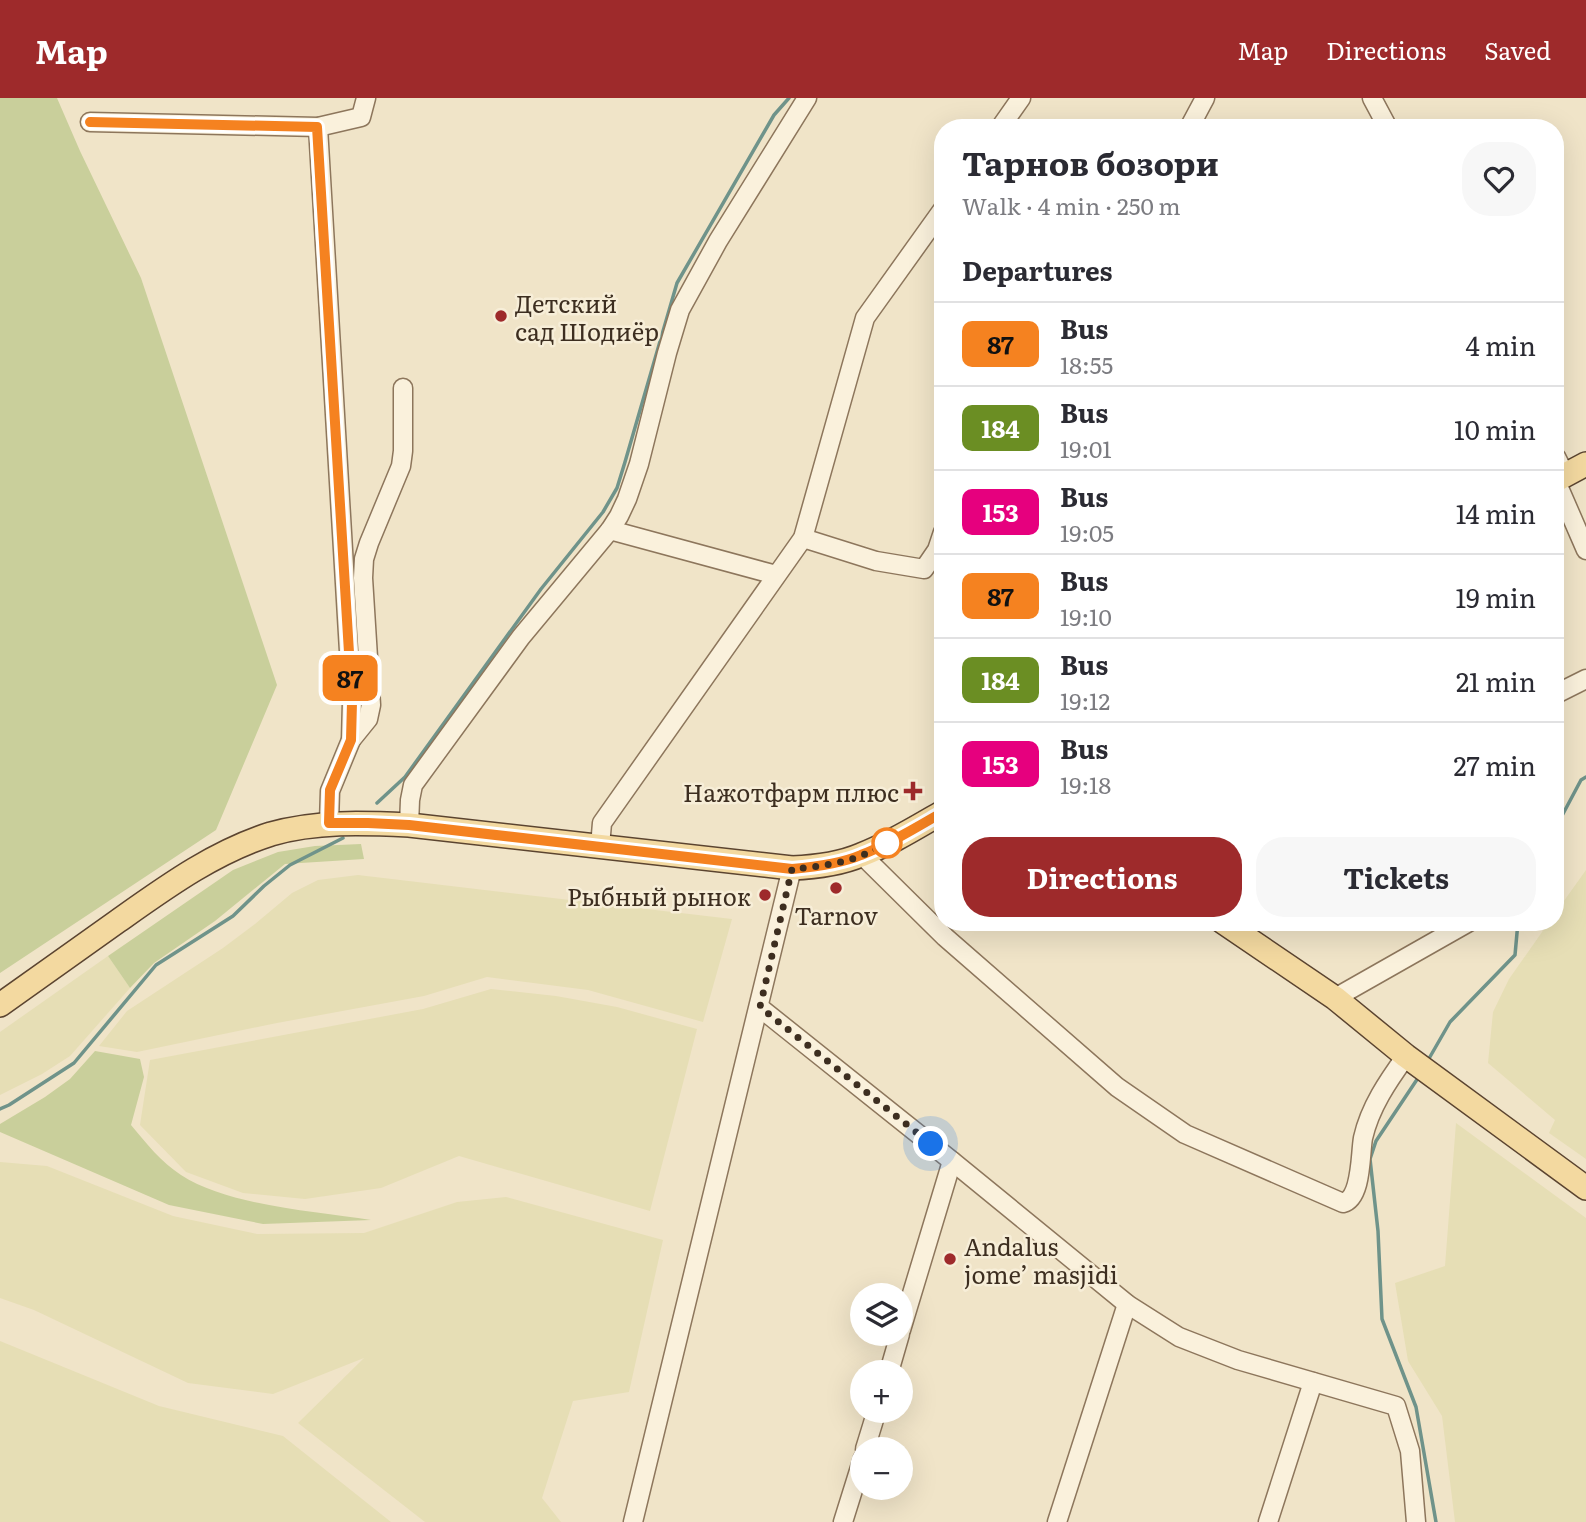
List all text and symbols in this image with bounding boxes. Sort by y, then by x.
text: Map [35,25,108,74]
text: Map [1237,32,1288,67]
text: Directions [1326,32,1446,67]
text: Saved [1484,32,1551,67]
text: Тарнов бозори [962,137,1219,186]
button: heart [1462,142,1536,216]
text: Walk · 4 min · 250 m [962,188,1181,222]
text: Departures [962,250,1113,289]
place label: Детский сад Шодиёр [515,285,659,348]
marker: Детский сад Шодиёр [493,308,509,324]
text: Bus [1060,308,1108,347]
text: 4 min [1465,325,1536,364]
text: 87 [987,326,1014,361]
text: 18:55 [1060,347,1113,381]
text: Bus [1060,392,1108,431]
text: 10 min [1454,409,1536,448]
text: 184 [981,410,1020,445]
text: 19:01 [1060,431,1112,465]
text: Bus [1060,476,1108,515]
text: 14 min [1456,493,1536,532]
text: 153 [982,494,1019,529]
text: 19:05 [1060,515,1114,549]
text: Bus [1060,560,1108,599]
text: 19 min [1456,577,1536,616]
text: 87 [987,578,1014,613]
text: 19:10 [1060,599,1112,633]
text: Bus [1060,644,1108,683]
line badge: 87 [318,655,382,701]
text: 87 [337,660,363,695]
text: 21 min [1456,661,1536,700]
text: 184 [981,662,1020,697]
text: 19:12 [1060,683,1110,717]
text: Bus [1060,728,1108,767]
text: 27 min [1454,745,1536,784]
text: 153 [982,746,1019,781]
text: 19:18 [1060,767,1111,801]
place label: Нажотфарм плюс [683,774,899,809]
marker: Нажотфарм плюс [905,783,921,799]
unlabelled marker [872,828,902,858]
button: Directions [962,837,1242,917]
button: Tickets [1256,837,1536,917]
place label: Рыбный рынок [567,878,751,913]
marker: Tarnov [828,880,844,896]
marker: Рыбный рынок [757,887,773,903]
place label: Tarnov [794,897,878,932]
your location [913,1126,948,1161]
place label: Andalus jome’ masjidi [964,1228,1118,1291]
marker: Andalus jome’ masjidi [942,1251,958,1267]
map controls [850,1283,913,1500]
button: layers [850,1283,913,1346]
button: + [850,1360,913,1423]
button: − [850,1437,913,1500]

